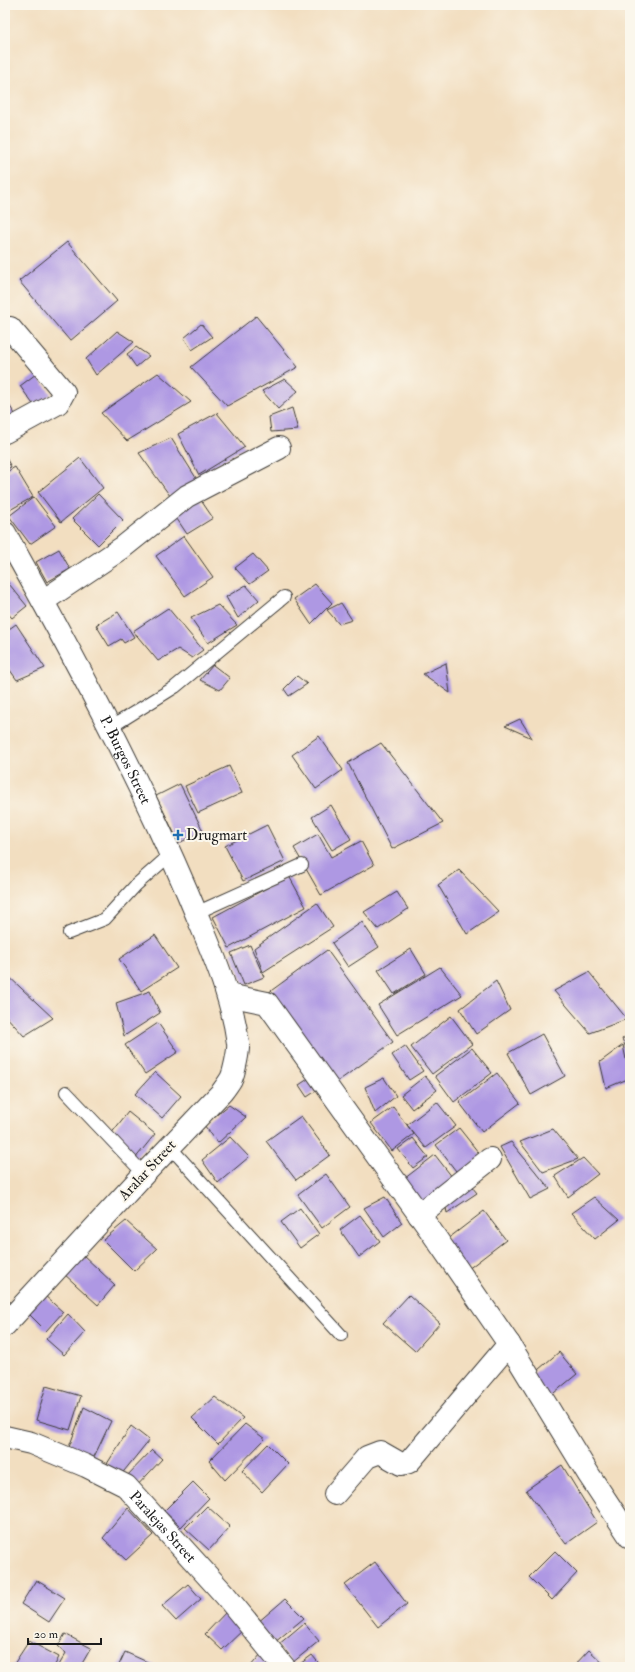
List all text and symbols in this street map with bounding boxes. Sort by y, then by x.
street label: P. Burgos Street [95,713,155,808]
place label: Drugmart [186,826,247,845]
marker: Drugmart [173,830,183,840]
street label: Aralar Street [114,1136,180,1205]
street label: Paralejas Street [125,1487,200,1567]
scale bar [28,1620,101,1646]
text: 20 m [34,1627,59,1642]

